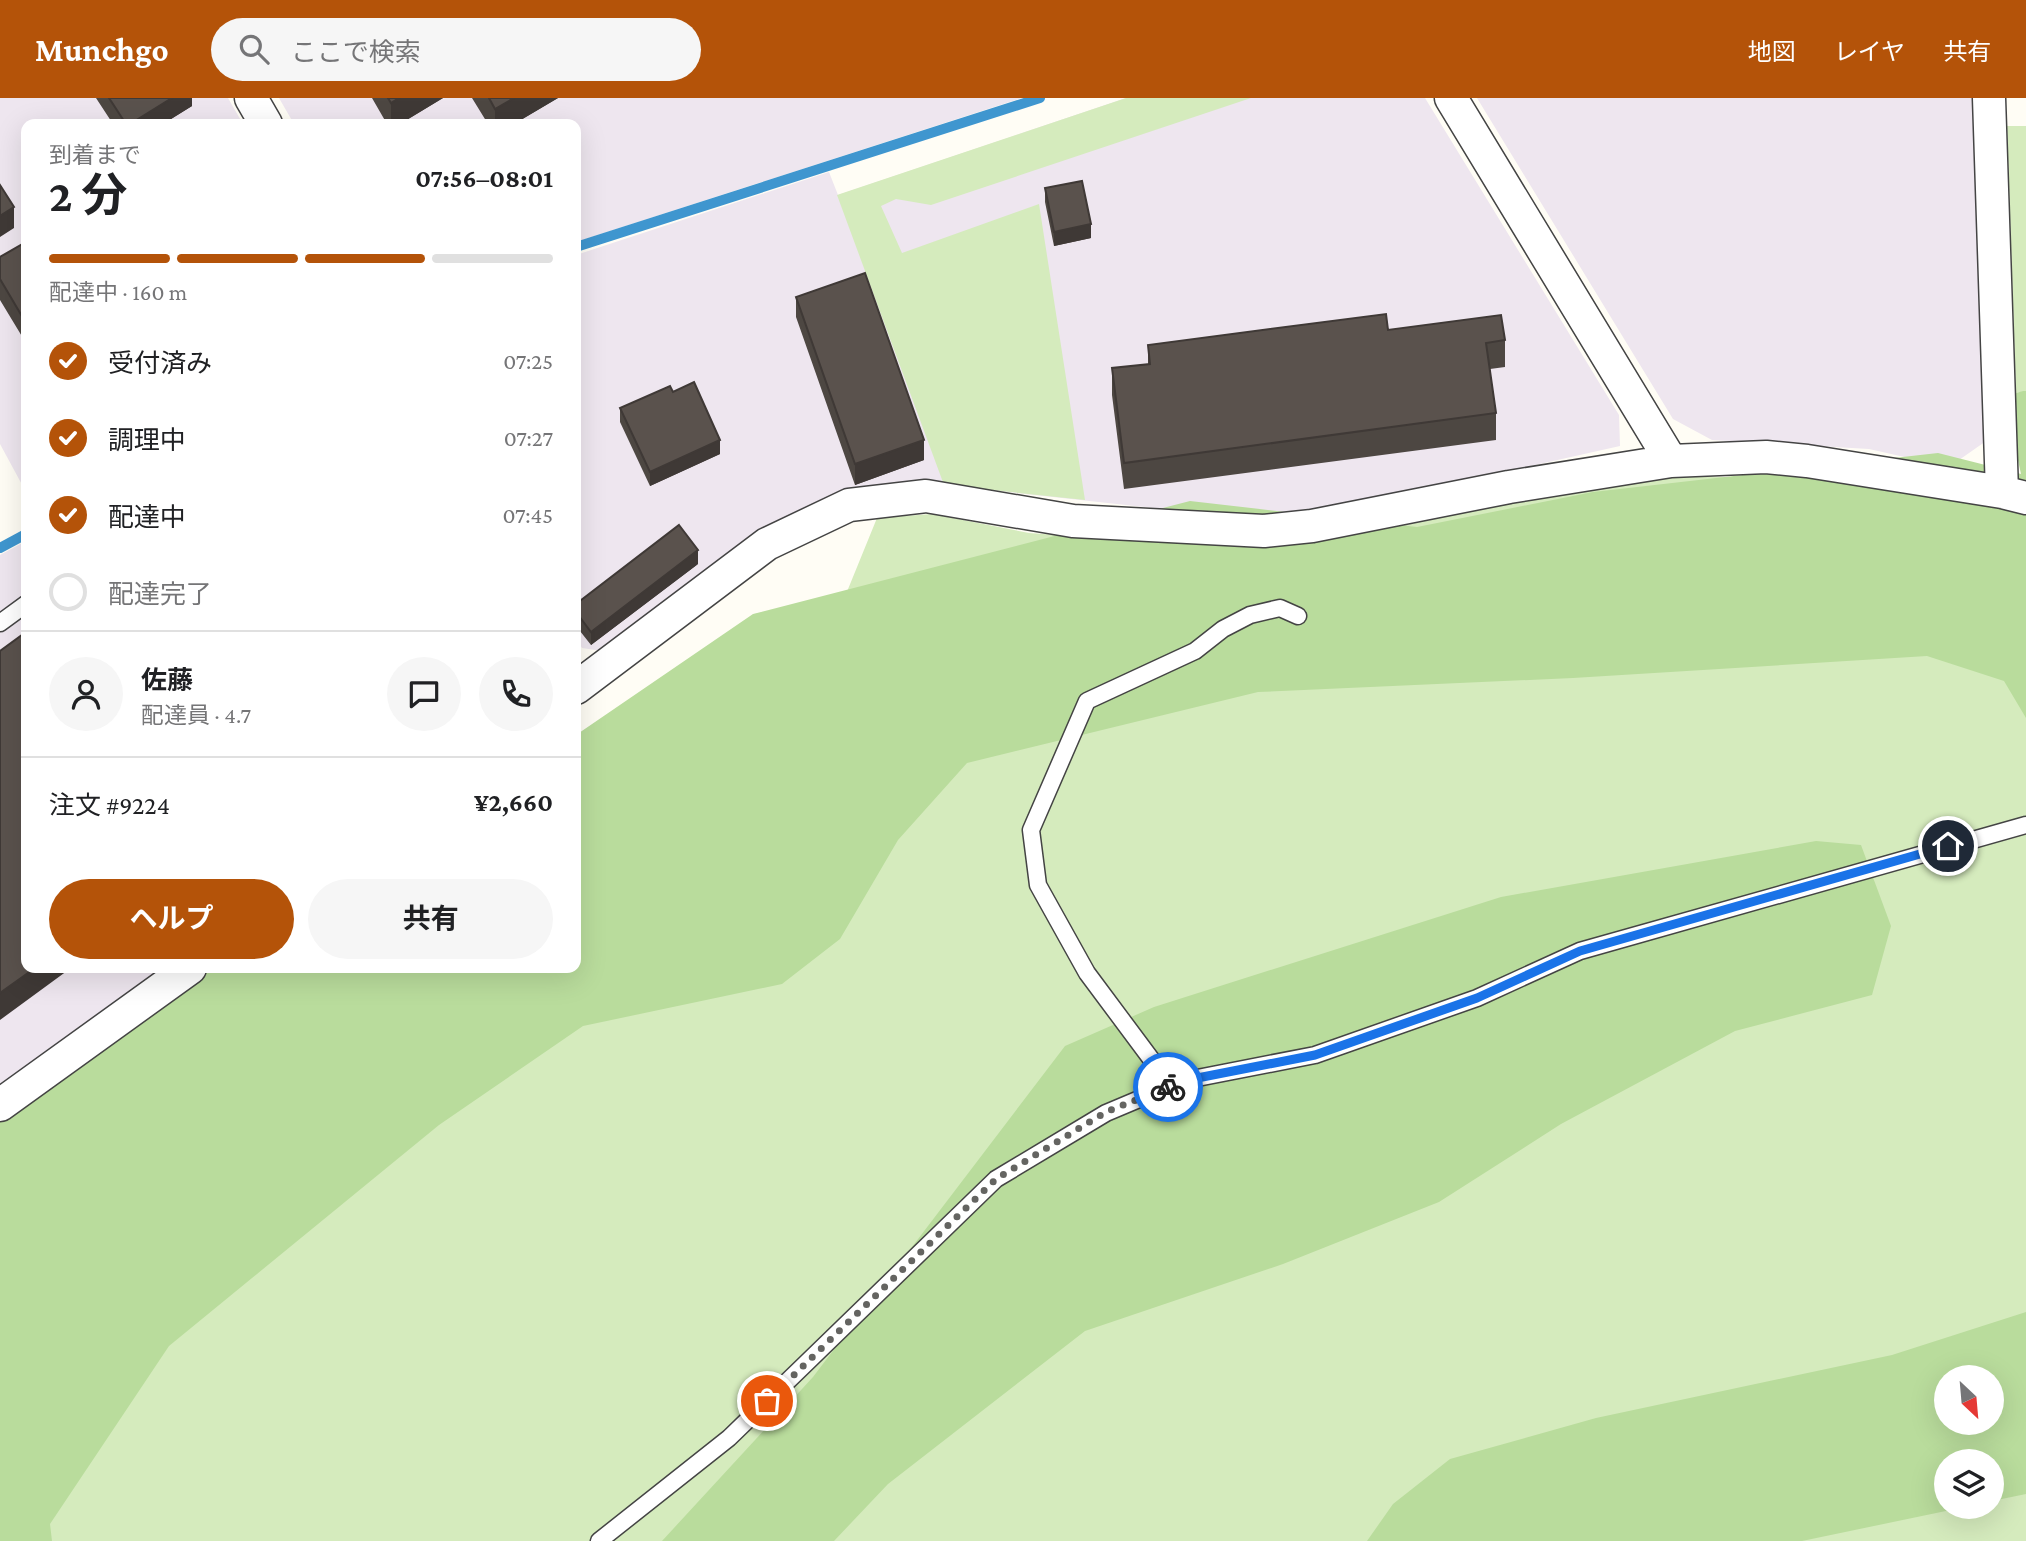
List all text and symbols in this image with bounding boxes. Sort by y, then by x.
search box [211,18,701,81]
icon: search [235,30,273,68]
text: Munchgo [35,31,169,68]
text: ここで検索 [291,38,421,67]
text: 地図 [1748,38,1796,65]
text: レイヤ [1834,38,1905,65]
text: 共有 [1943,38,1991,65]
text: 到着まで [49,142,141,168]
text: 07:56–08:01 [415,164,553,193]
text: 2 分 [49,170,127,221]
text: 配達中 · 160 m [49,279,187,305]
icon: check [49,342,87,380]
text: 07:25 [503,348,553,374]
text: 受付済み [108,349,212,378]
icon: check [49,419,87,457]
text: 07:27 [504,425,553,451]
text: 調理中 [108,426,186,455]
icon: check [49,496,87,534]
text: 07:45 [503,502,553,528]
text: 配達中 [108,503,186,532]
text: 配達完了 [108,580,212,609]
button: person [49,657,123,731]
button: chat [387,657,461,731]
button: phone [479,657,553,731]
text: 佐藤 [141,666,193,695]
text: 配達員 · 4.7 [141,702,251,728]
text: ¥2,660 [474,788,553,817]
text: 注文 #9224 [49,791,170,820]
pin [1918,816,1978,876]
icon: home [1929,827,1967,865]
button: ヘルプ [49,879,294,959]
button: 共有 [308,879,553,959]
courier [1133,1052,1203,1122]
icon: bike [1149,1068,1187,1106]
north arrow [1934,1365,2004,1435]
map controls [1934,1365,2004,1519]
pin [737,1371,797,1431]
icon: bag [748,1382,786,1420]
button: layers [1934,1449,2004,1519]

